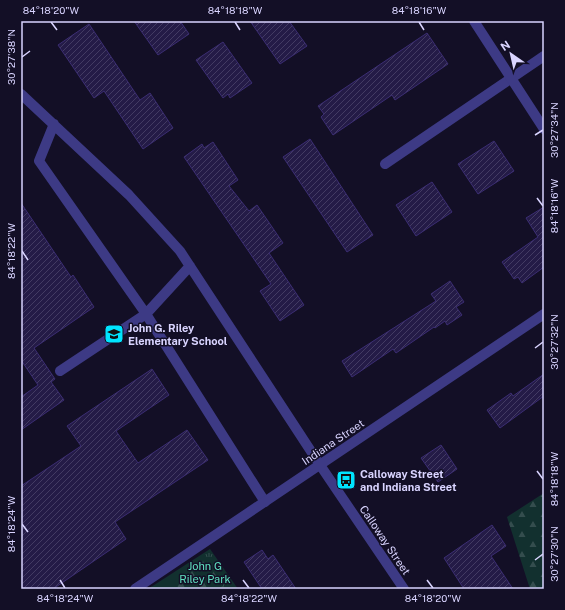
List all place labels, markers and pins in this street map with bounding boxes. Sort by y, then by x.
place label: John G. Riley Elementary School [128,322,228,347]
school or university icon: John G. Riley Elementary School [103,323,125,345]
place label: Calloway Street and Indiana Street [360,468,457,493]
bus stop icon: Calloway Street and Indiana Street [335,469,357,491]

